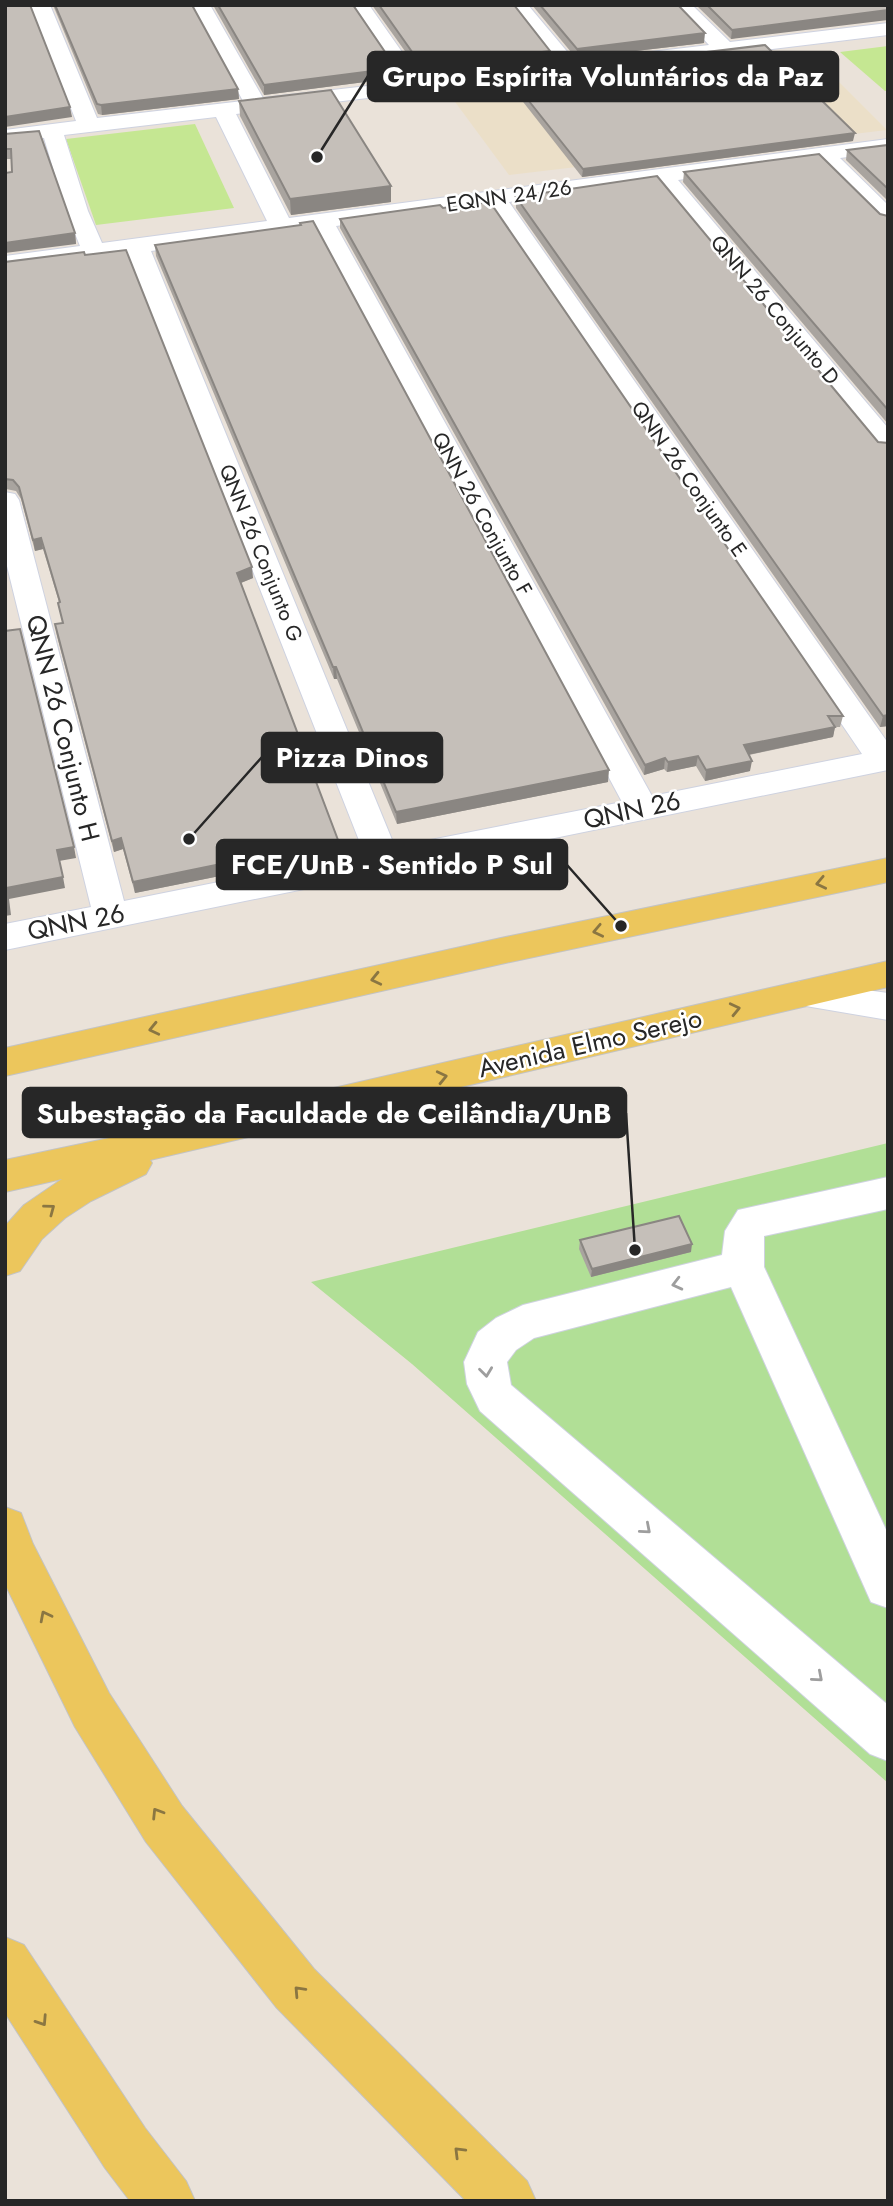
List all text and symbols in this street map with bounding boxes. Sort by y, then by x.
callout: Grupo Espírita Voluntários da Paz [368,52,838,101]
text: Grupo Espírita Voluntários da Paz [382,56,824,97]
street label: EQNN 24/26 [445,172,573,220]
street label: QNN 26 Conjunto D [703,229,847,391]
street label: QNN 26 Conjunto E [624,395,754,563]
street label: QNN 26 Conjunto F [424,427,540,601]
street label: QNN 26 Conjunto G [212,460,310,646]
street label: QNN 26 Conjunto H [16,611,110,845]
callout: Pizza Dinos [262,733,442,782]
text: Pizza Dinos [276,737,428,778]
street label: QNN 26 [580,781,684,839]
callout: FCE/UnB - Sentido P Sul [217,840,567,889]
text: FCE/UnB - Sentido P Sul [231,844,553,885]
one-way arrow [815,875,827,890]
street label: QNN 26 [24,894,128,950]
one-way arrow [592,922,604,937]
one-way arrow [370,970,382,985]
street label: Avenida Elmo Serejo [474,999,706,1087]
one-way arrow [729,1003,741,1018]
one-way arrow [148,1020,160,1035]
one-way arrow [436,1071,448,1085]
callout: Subestação da Faculdade de Ceilândia/UnB [23,1088,626,1137]
text: Subestação da Faculdade de Ceilândia/UnB [36,1093,612,1134]
one-way arrow [43,1204,55,1217]
one-way arrow [671,1276,683,1290]
one-way arrow [479,1367,494,1378]
one-way arrow [638,1521,651,1533]
one-way arrow [40,1610,54,1623]
one-way arrow [810,1669,823,1681]
one-way arrow [153,1808,166,1821]
one-way arrow [294,1986,307,1999]
one-way arrow [34,2014,47,2027]
one-way arrow [455,2148,468,2161]

